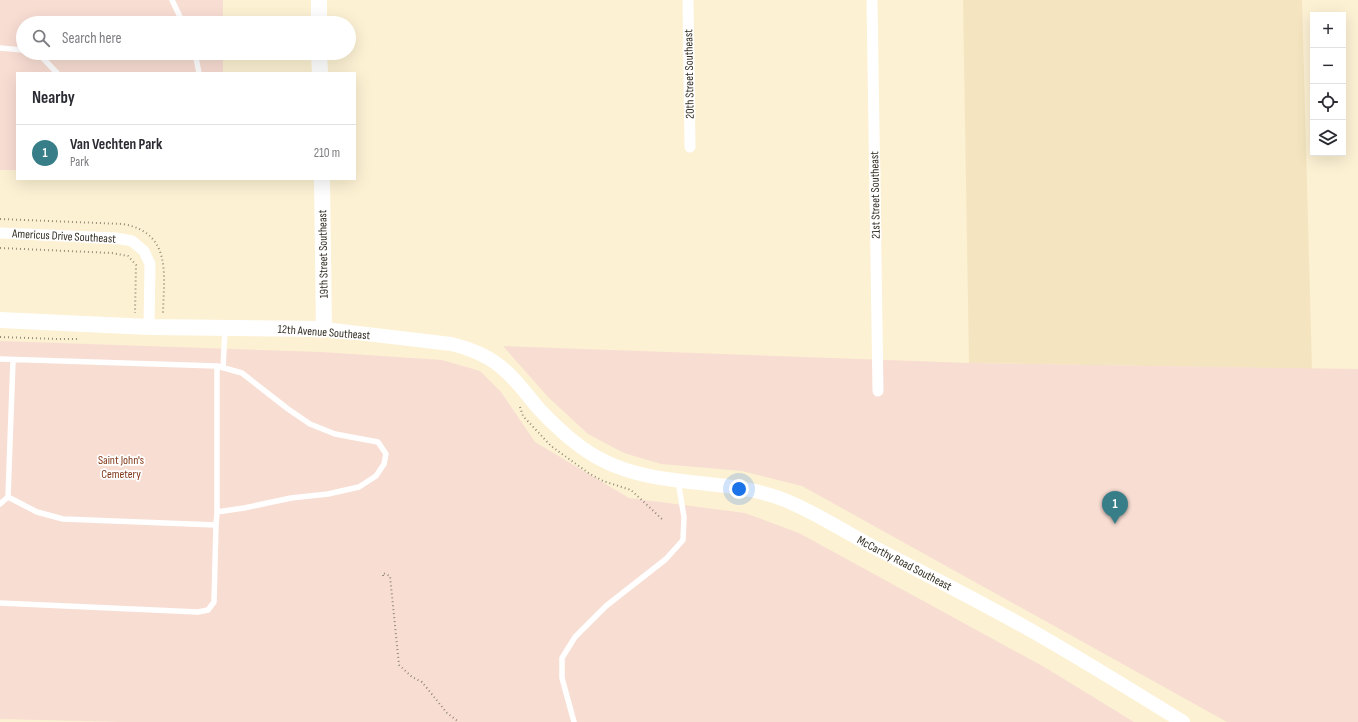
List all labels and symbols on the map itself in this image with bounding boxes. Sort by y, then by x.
street label: 20th Street Southeast [681,29,698,119]
street label: 21st Street Southeast [867,151,884,239]
street label: 19th Street Southeast [315,209,332,299]
street label: Americus Drive Southeast [11,226,117,247]
street label: 12th Avenue Southeast [277,322,371,343]
park label: Saint John's Cemetery [98,453,144,482]
your location [729,479,749,499]
pin: 1 [1102,491,1128,524]
street label: McCarthy Road Southeast [854,533,954,594]

